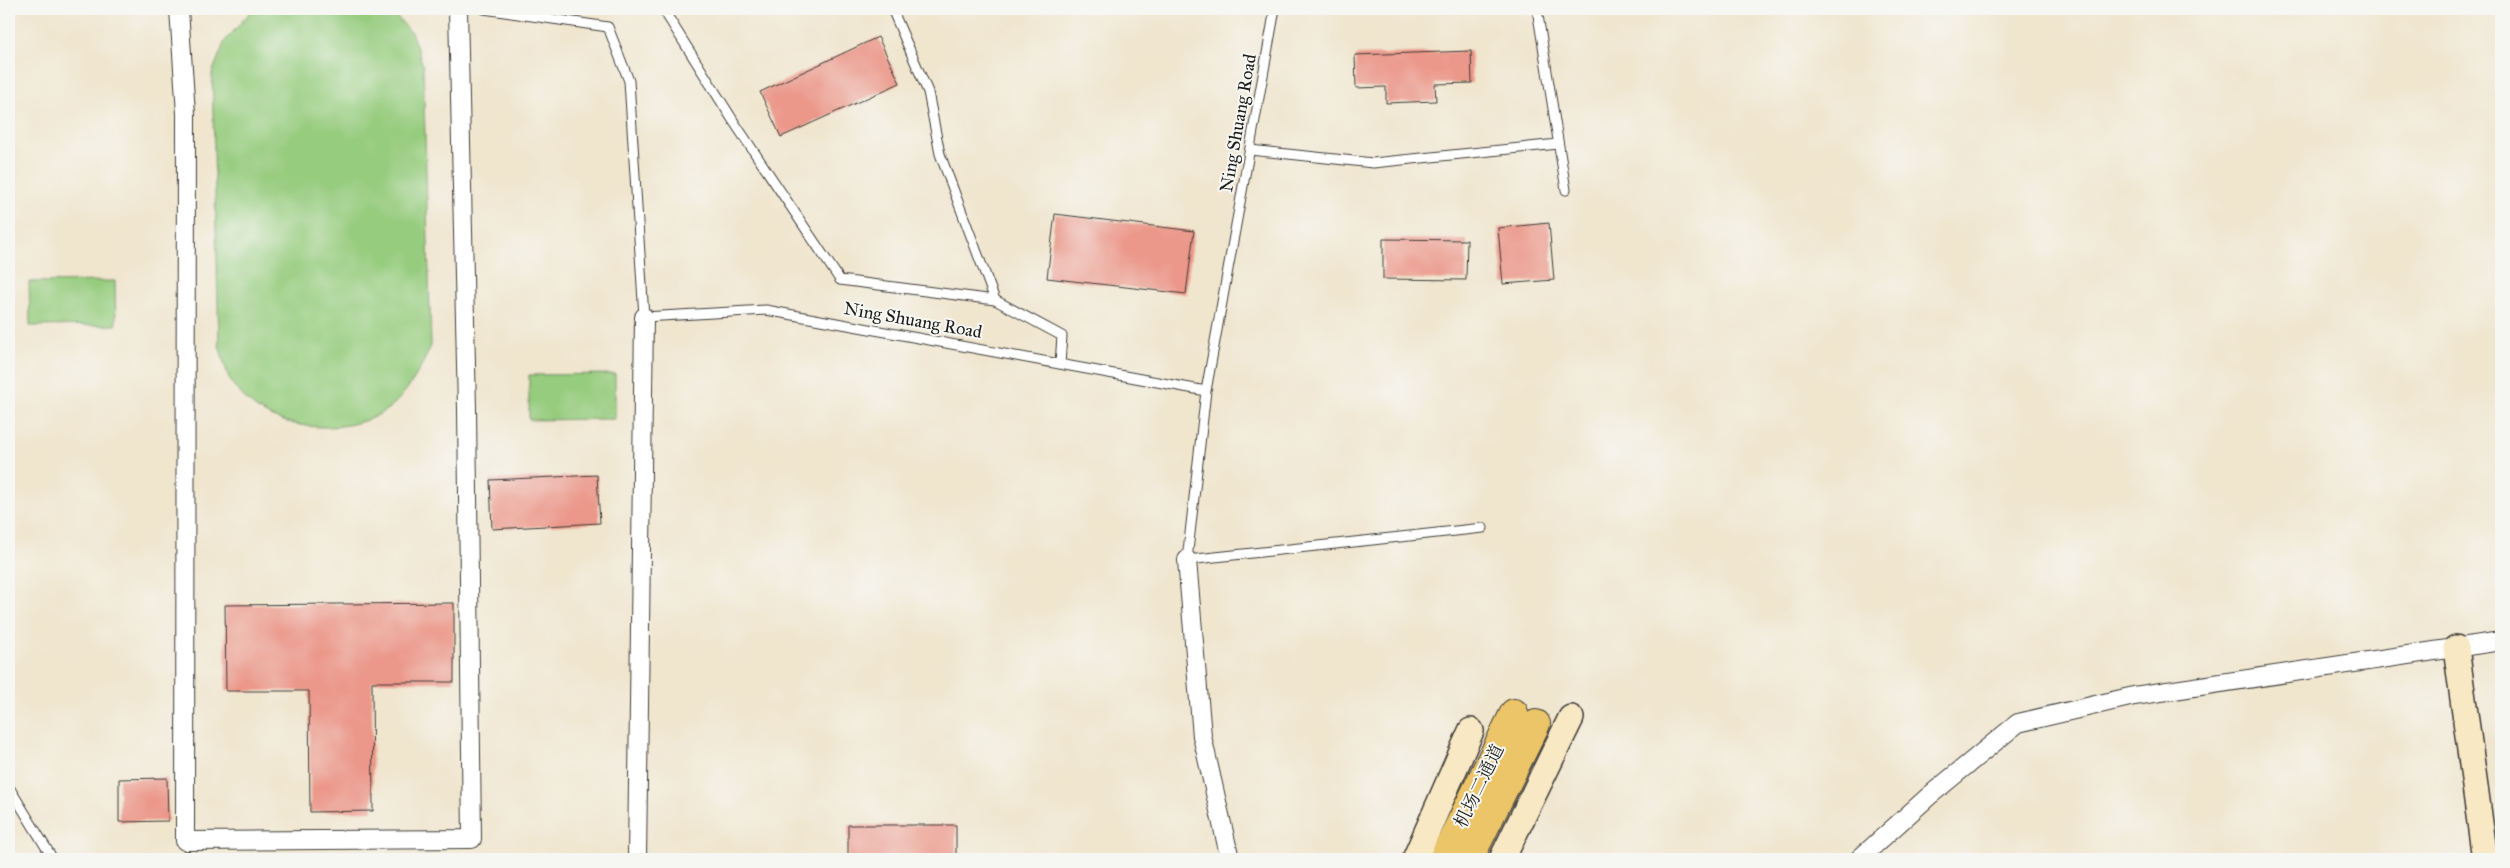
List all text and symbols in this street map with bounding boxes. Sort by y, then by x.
street label: Ning Shuang Road [1215,52,1262,194]
street label: Ning Shuang Road [842,297,984,344]
street label: 机场二通道 [1449,741,1509,831]

